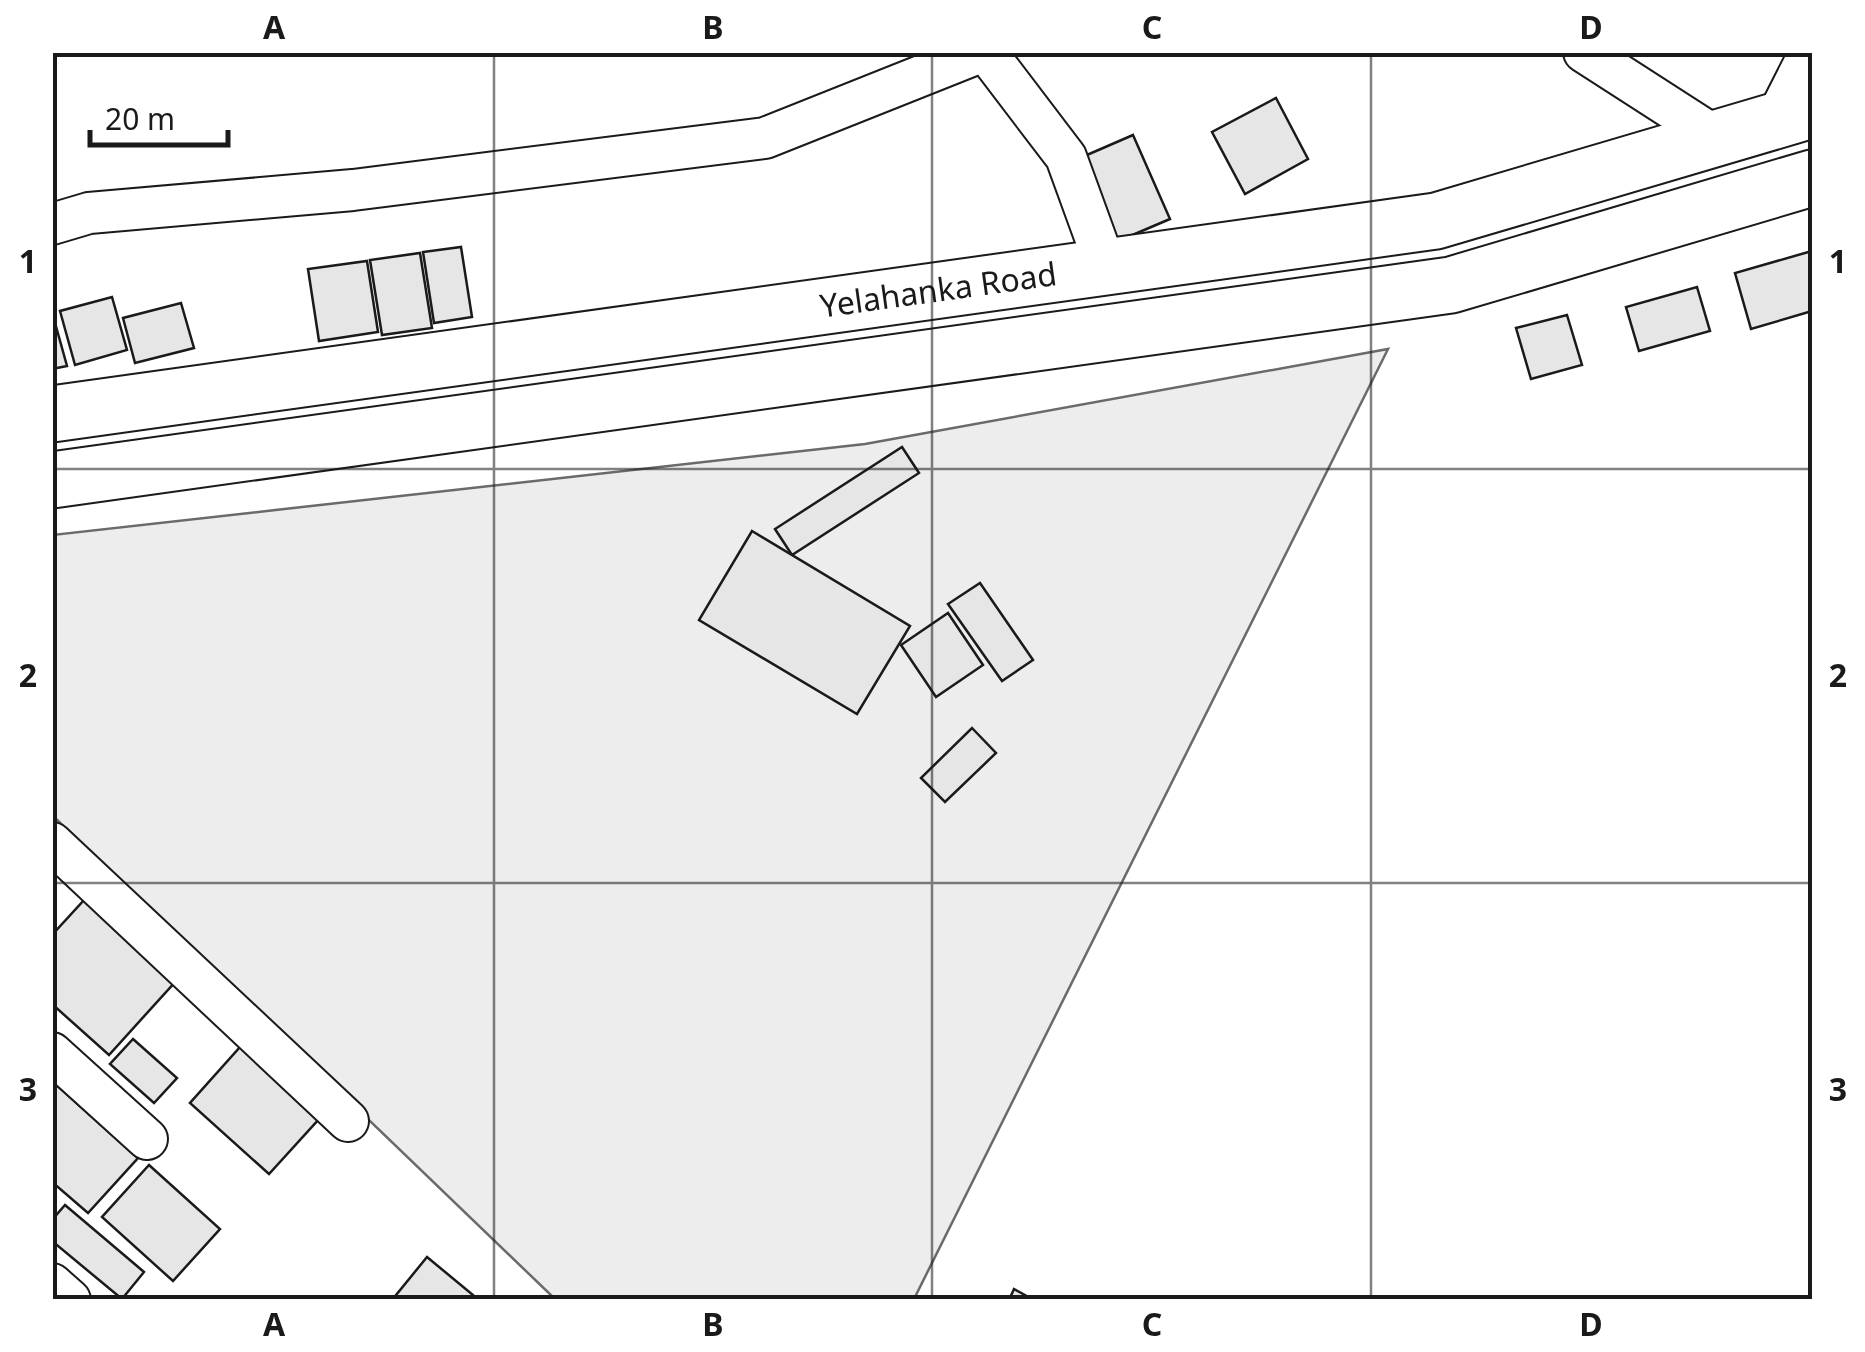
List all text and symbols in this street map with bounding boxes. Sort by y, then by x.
text: A [263,5,286,48]
text: B [702,5,724,48]
text: C [1142,5,1162,48]
text: D [1579,5,1603,48]
scale bar [90,85,228,147]
text: 20 m [105,98,175,139]
text: 1 [19,239,37,282]
text: 1 [1829,239,1847,282]
street label: Yelahanka Road [817,251,1059,327]
text: 2 [19,653,37,696]
text: 2 [1829,653,1847,696]
text: 3 [19,1067,37,1110]
text: 3 [1829,1067,1847,1110]
text: A [263,1302,286,1345]
text: B [702,1302,724,1345]
text: C [1142,1302,1162,1345]
text: D [1579,1302,1603,1345]

